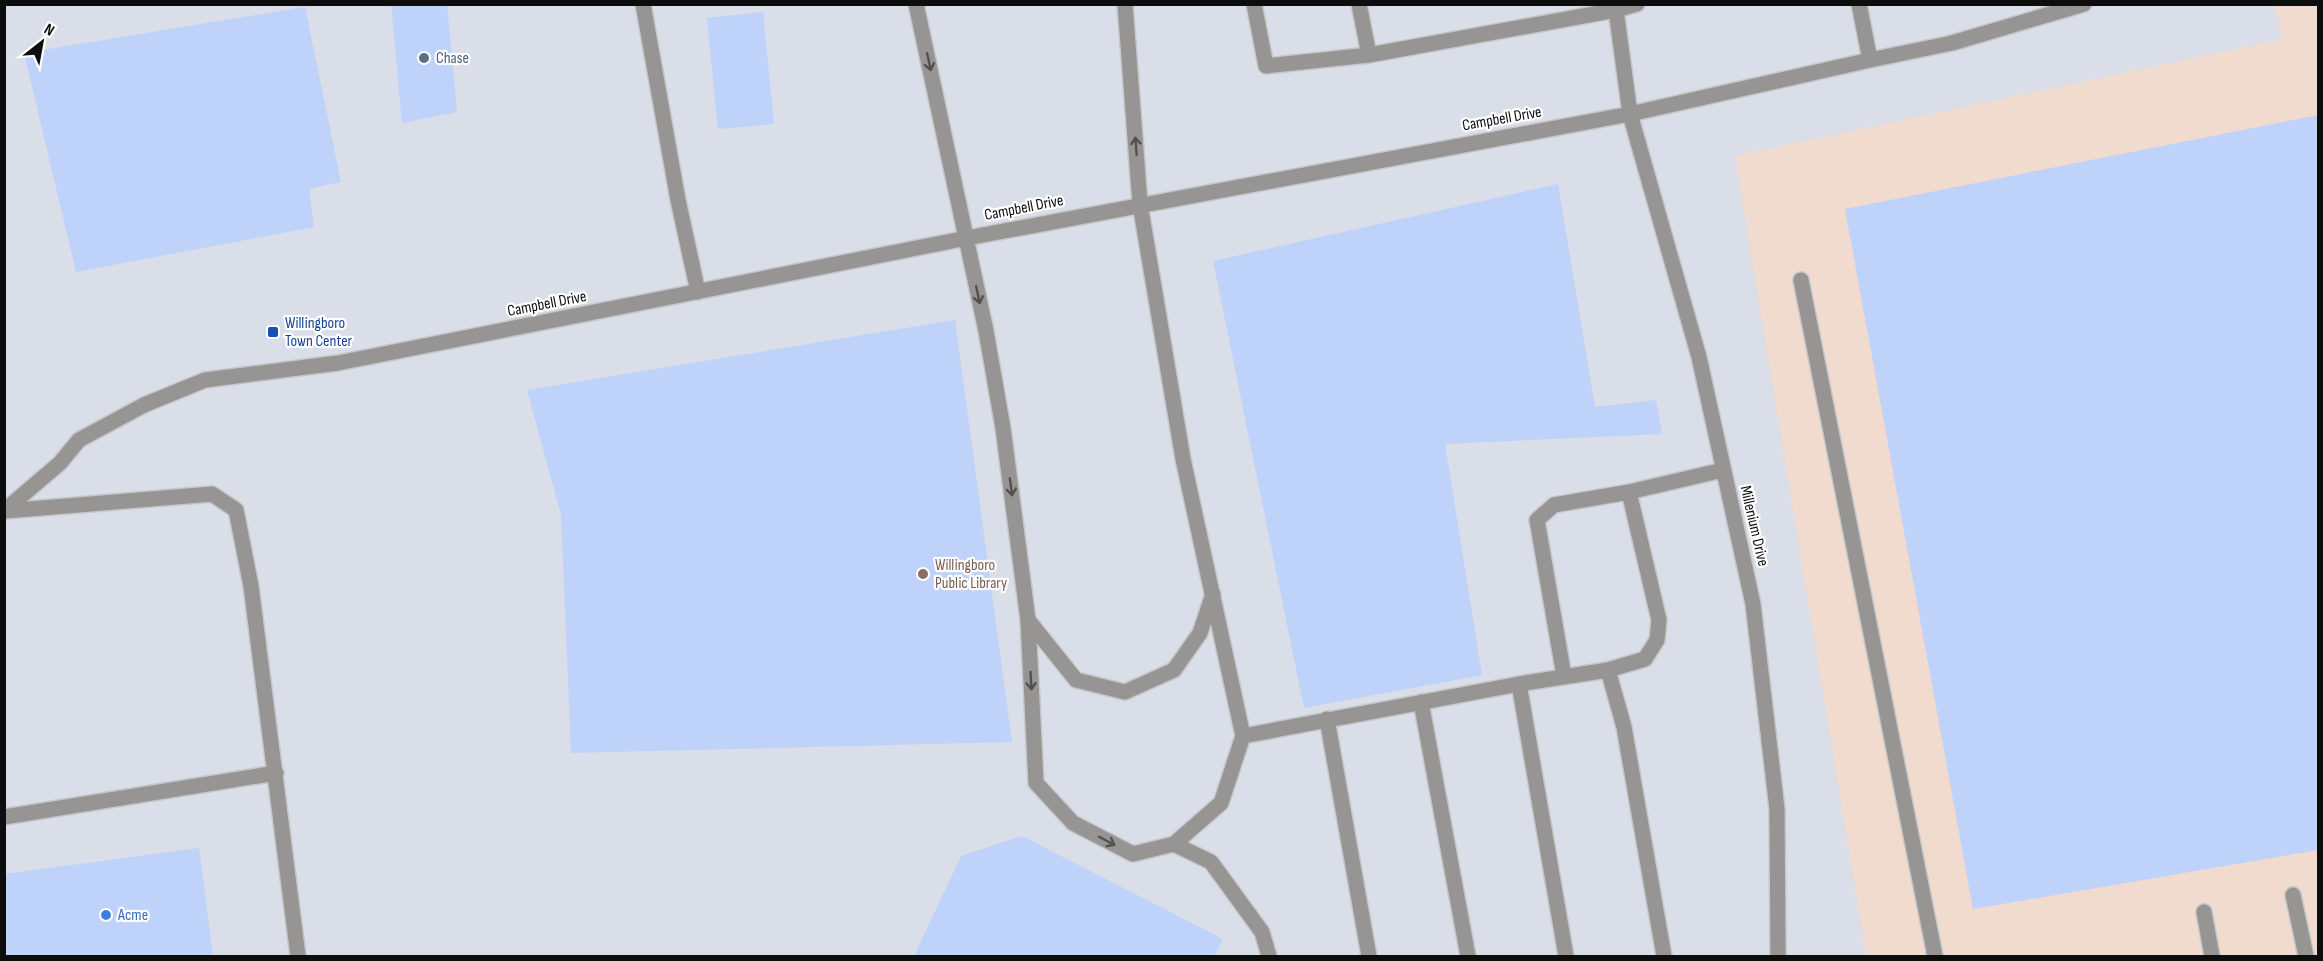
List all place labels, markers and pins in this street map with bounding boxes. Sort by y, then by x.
place label: Chase [436,49,469,68]
marker: Chase [417,51,431,65]
place label: Willingboro Town Center [285,314,353,351]
marker: Willingboro Town Center [266,325,280,339]
place label: Willingboro Public Library [935,556,1007,593]
marker: Willingboro Public Library [916,567,930,581]
place label: Acme [117,906,148,925]
marker: Acme [99,908,113,922]

